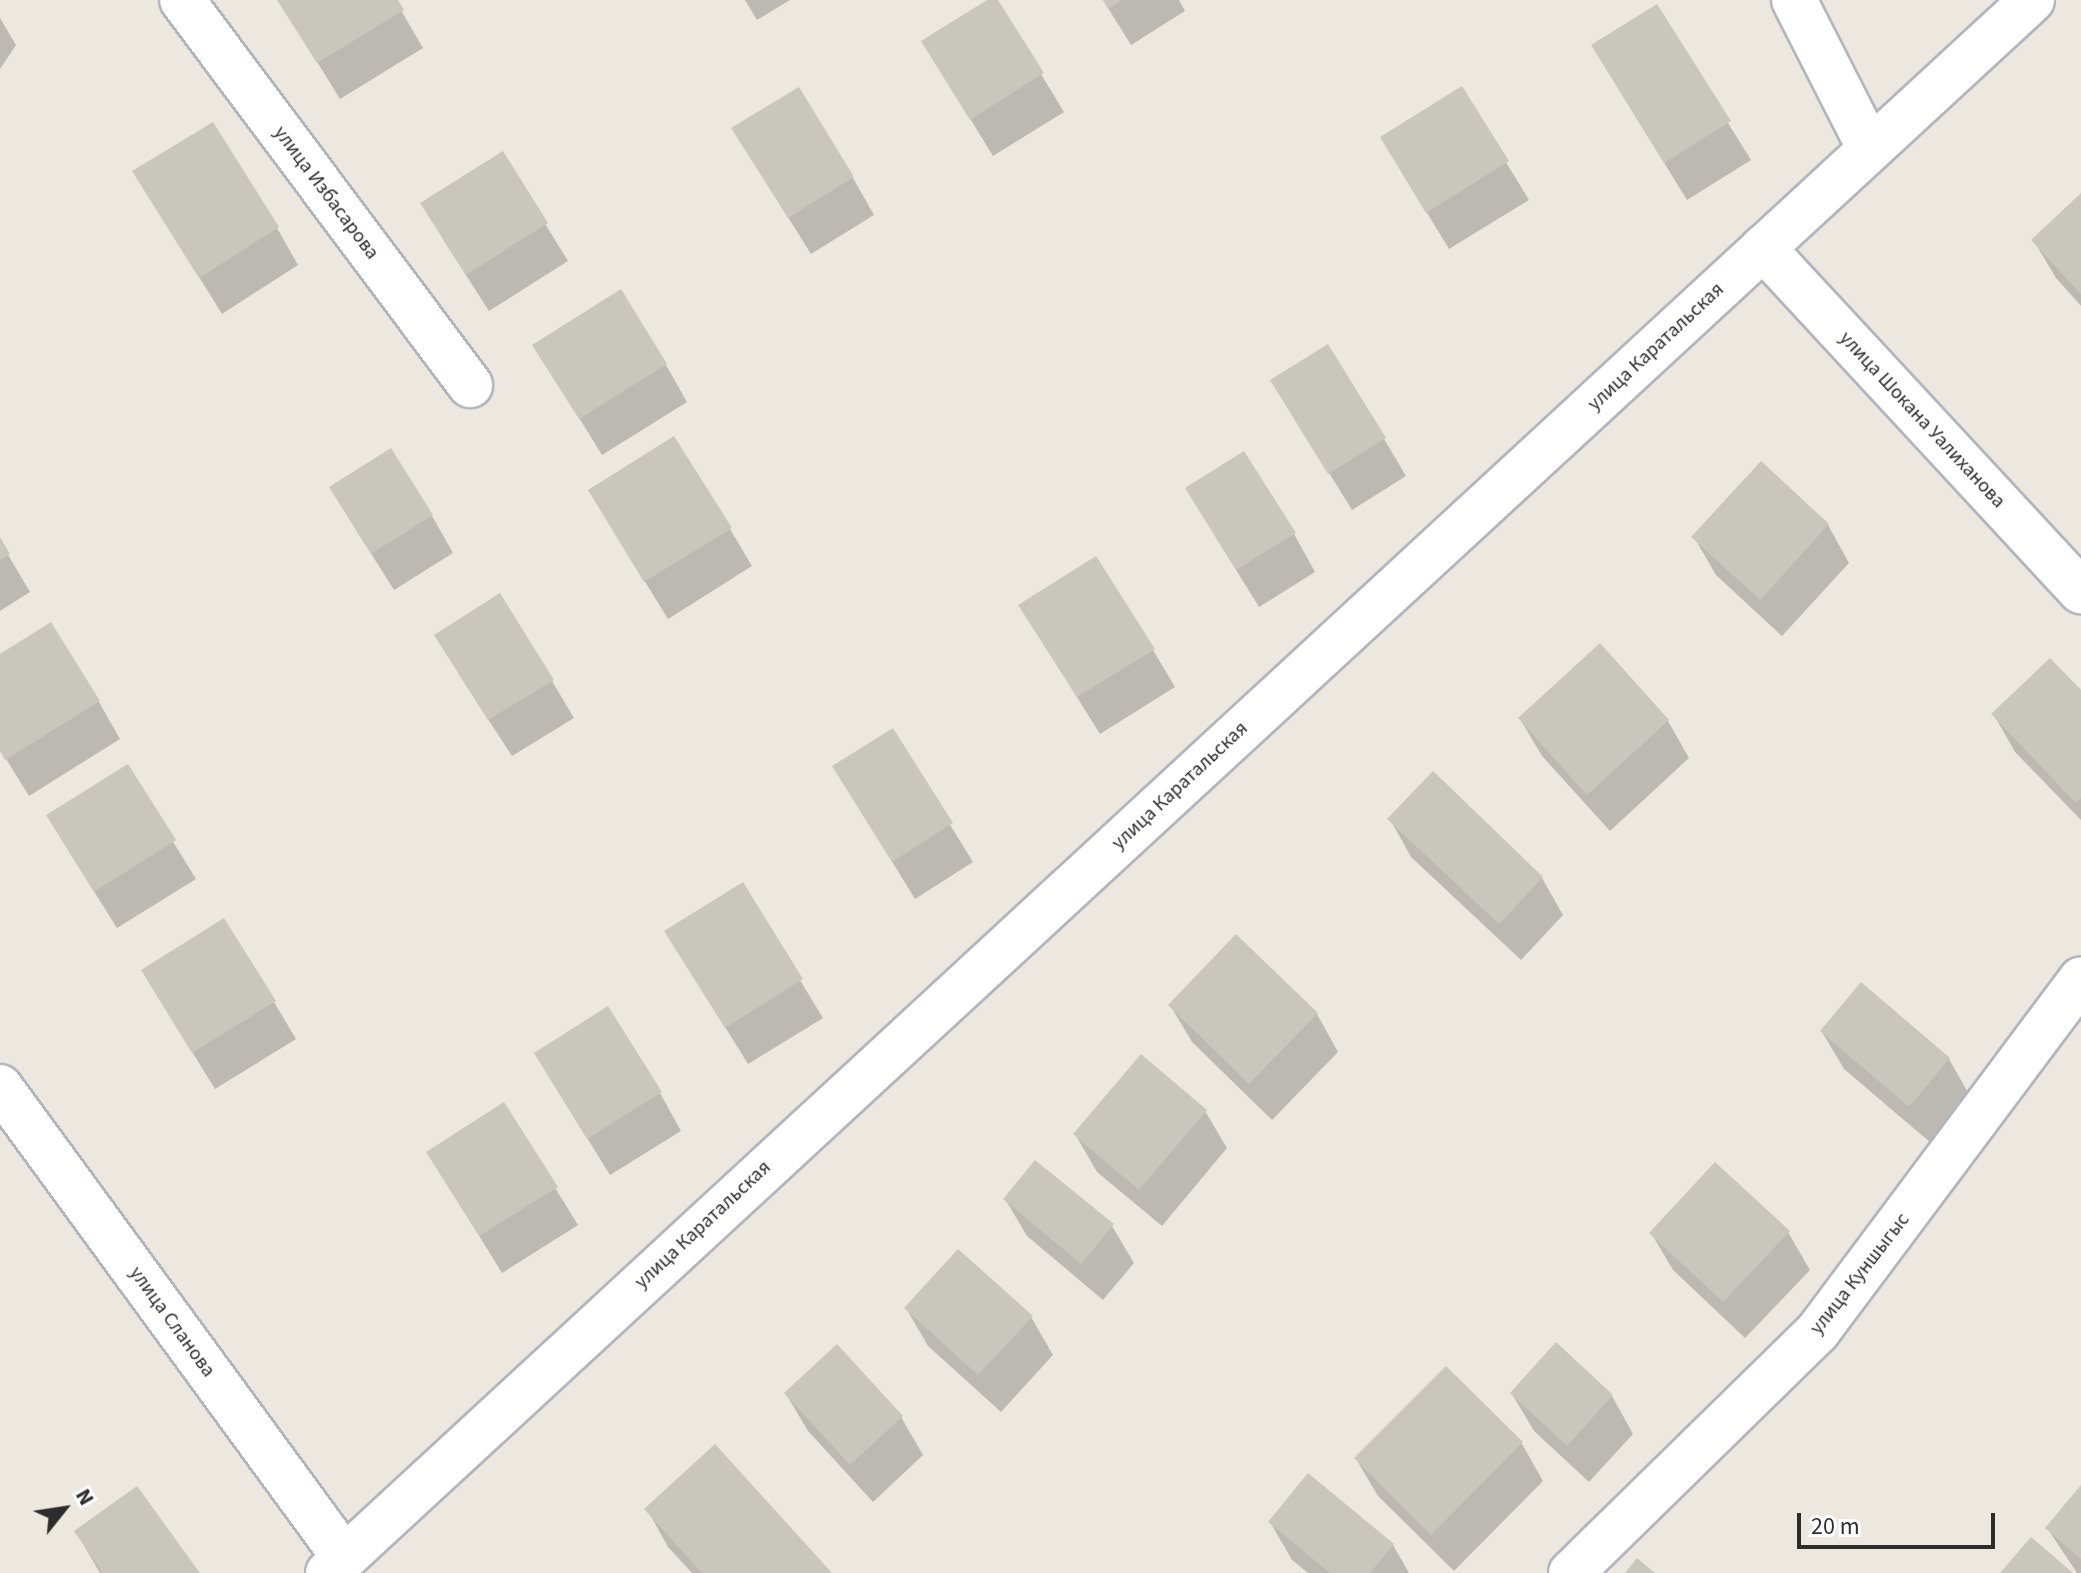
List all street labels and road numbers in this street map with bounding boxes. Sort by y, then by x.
street label: улица Избасарова [268,122,384,264]
street label: улица Каратальская [1583,278,1729,416]
street label: улица Шокана Уалиханова [1834,327,2010,513]
street label: улица Каратальская [1107,717,1253,855]
street label: улица Каратальская [630,1156,776,1294]
street label: улица Куншыгыс [1805,1208,1915,1340]
street label: улица Сланова [124,1262,220,1382]

